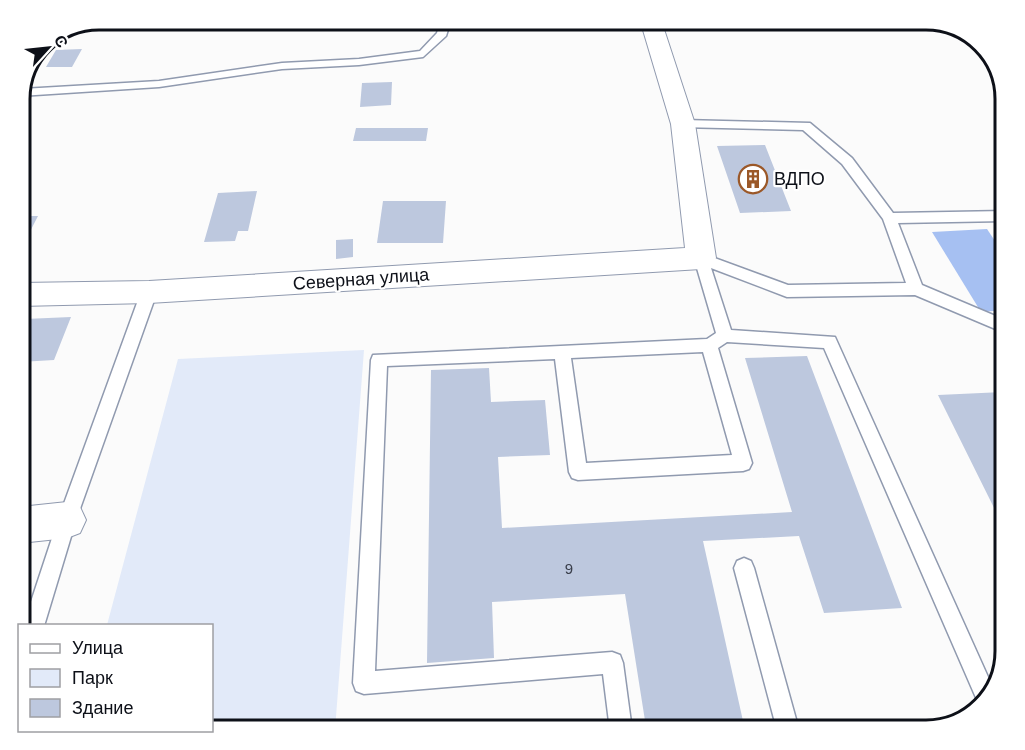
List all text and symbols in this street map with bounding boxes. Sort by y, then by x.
north arrow [18,18,78,78]
text: С [51,32,71,51]
building icon: ВДПО [737,163,769,195]
place label: ВДПО [774,169,825,189]
street label: Северная улица [292,264,431,294]
house number: 9 [565,560,573,577]
legend [18,624,213,732]
text: Улица [72,638,124,658]
text: Парк [72,668,113,688]
text: Здание [72,698,133,718]

